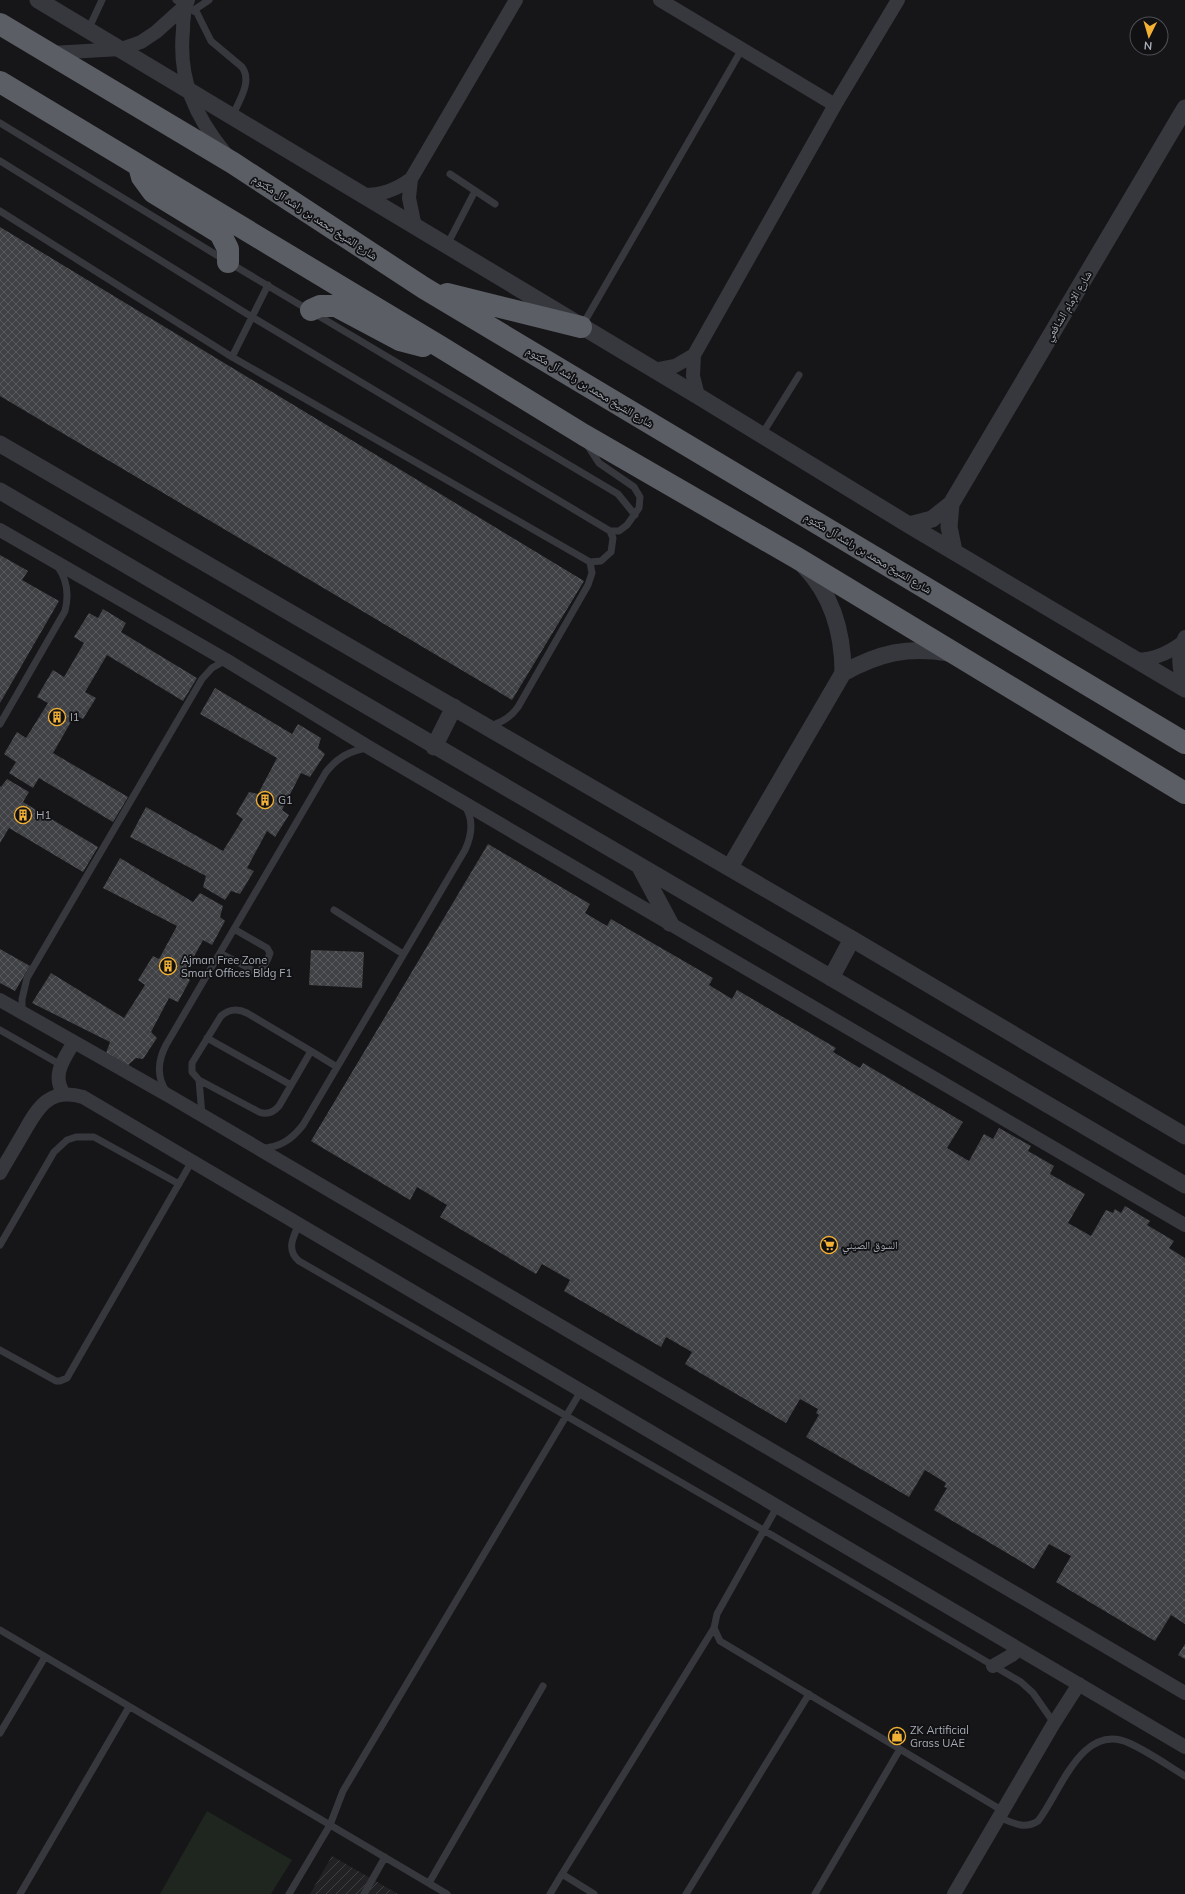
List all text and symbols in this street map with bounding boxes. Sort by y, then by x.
north arrow [1129,16,1169,56]
text: N [1143,39,1153,53]
street label: شارع الشيخ محمد بن راشد آل مكتوم [250,171,380,263]
street label: شارع الإمام الشافعي [1041,268,1096,345]
street label: شارع الشيخ محمد بن راشد آل مكتوم [524,343,656,431]
street label: شارع الشيخ محمد بن راشد آل مكتوم [802,509,934,597]
building icon: I1 [47,707,67,727]
place label: I1 [70,710,79,724]
building icon: G1 [255,790,275,810]
place label: G1 [278,793,293,807]
building icon: H1 [13,805,33,825]
place label: H1 [36,808,51,822]
place label: Ajman Free Zone Smart Offices Bldg F1 [181,953,292,980]
building icon: Ajman Free Zone Smart Offices Bldg F1 [158,956,178,976]
supermarket icon: السوق الصيني [819,1235,839,1255]
place label: السوق الصيني [842,1238,898,1254]
place label: ZK Artificial Grass UAE [910,1723,969,1750]
shop icon: ZK Artificial Grass UAE [887,1726,907,1746]

